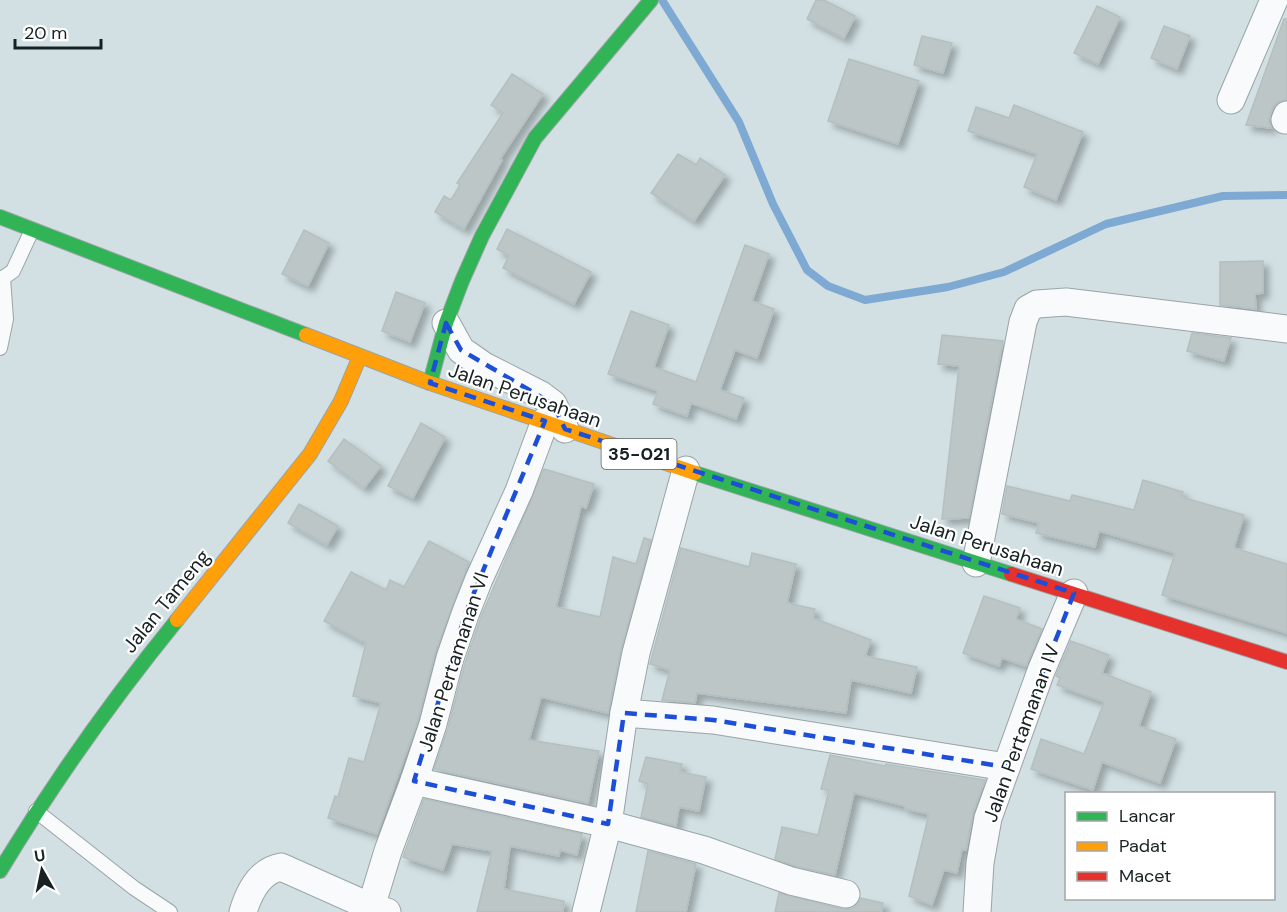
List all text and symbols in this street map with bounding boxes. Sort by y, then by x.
scale bar [15,12,100,50]
text: 20 m [24,21,67,45]
street label: Jalan Perusahaan [445,357,605,433]
road number: 35-021 [602,439,676,469]
street label: Jalan Perusahaan [907,508,1067,582]
street label: Jalan Tameng [116,544,216,658]
street label: Jalan Pertamanan VI [412,569,494,755]
street label: Jalan Pertamanan IV [977,640,1065,826]
legend [1065,792,1275,900]
text: Lancar [1119,804,1176,828]
text: Padat [1119,834,1167,858]
north arrow [12,840,72,900]
text: U [33,844,47,867]
text: Macet [1119,864,1171,888]

